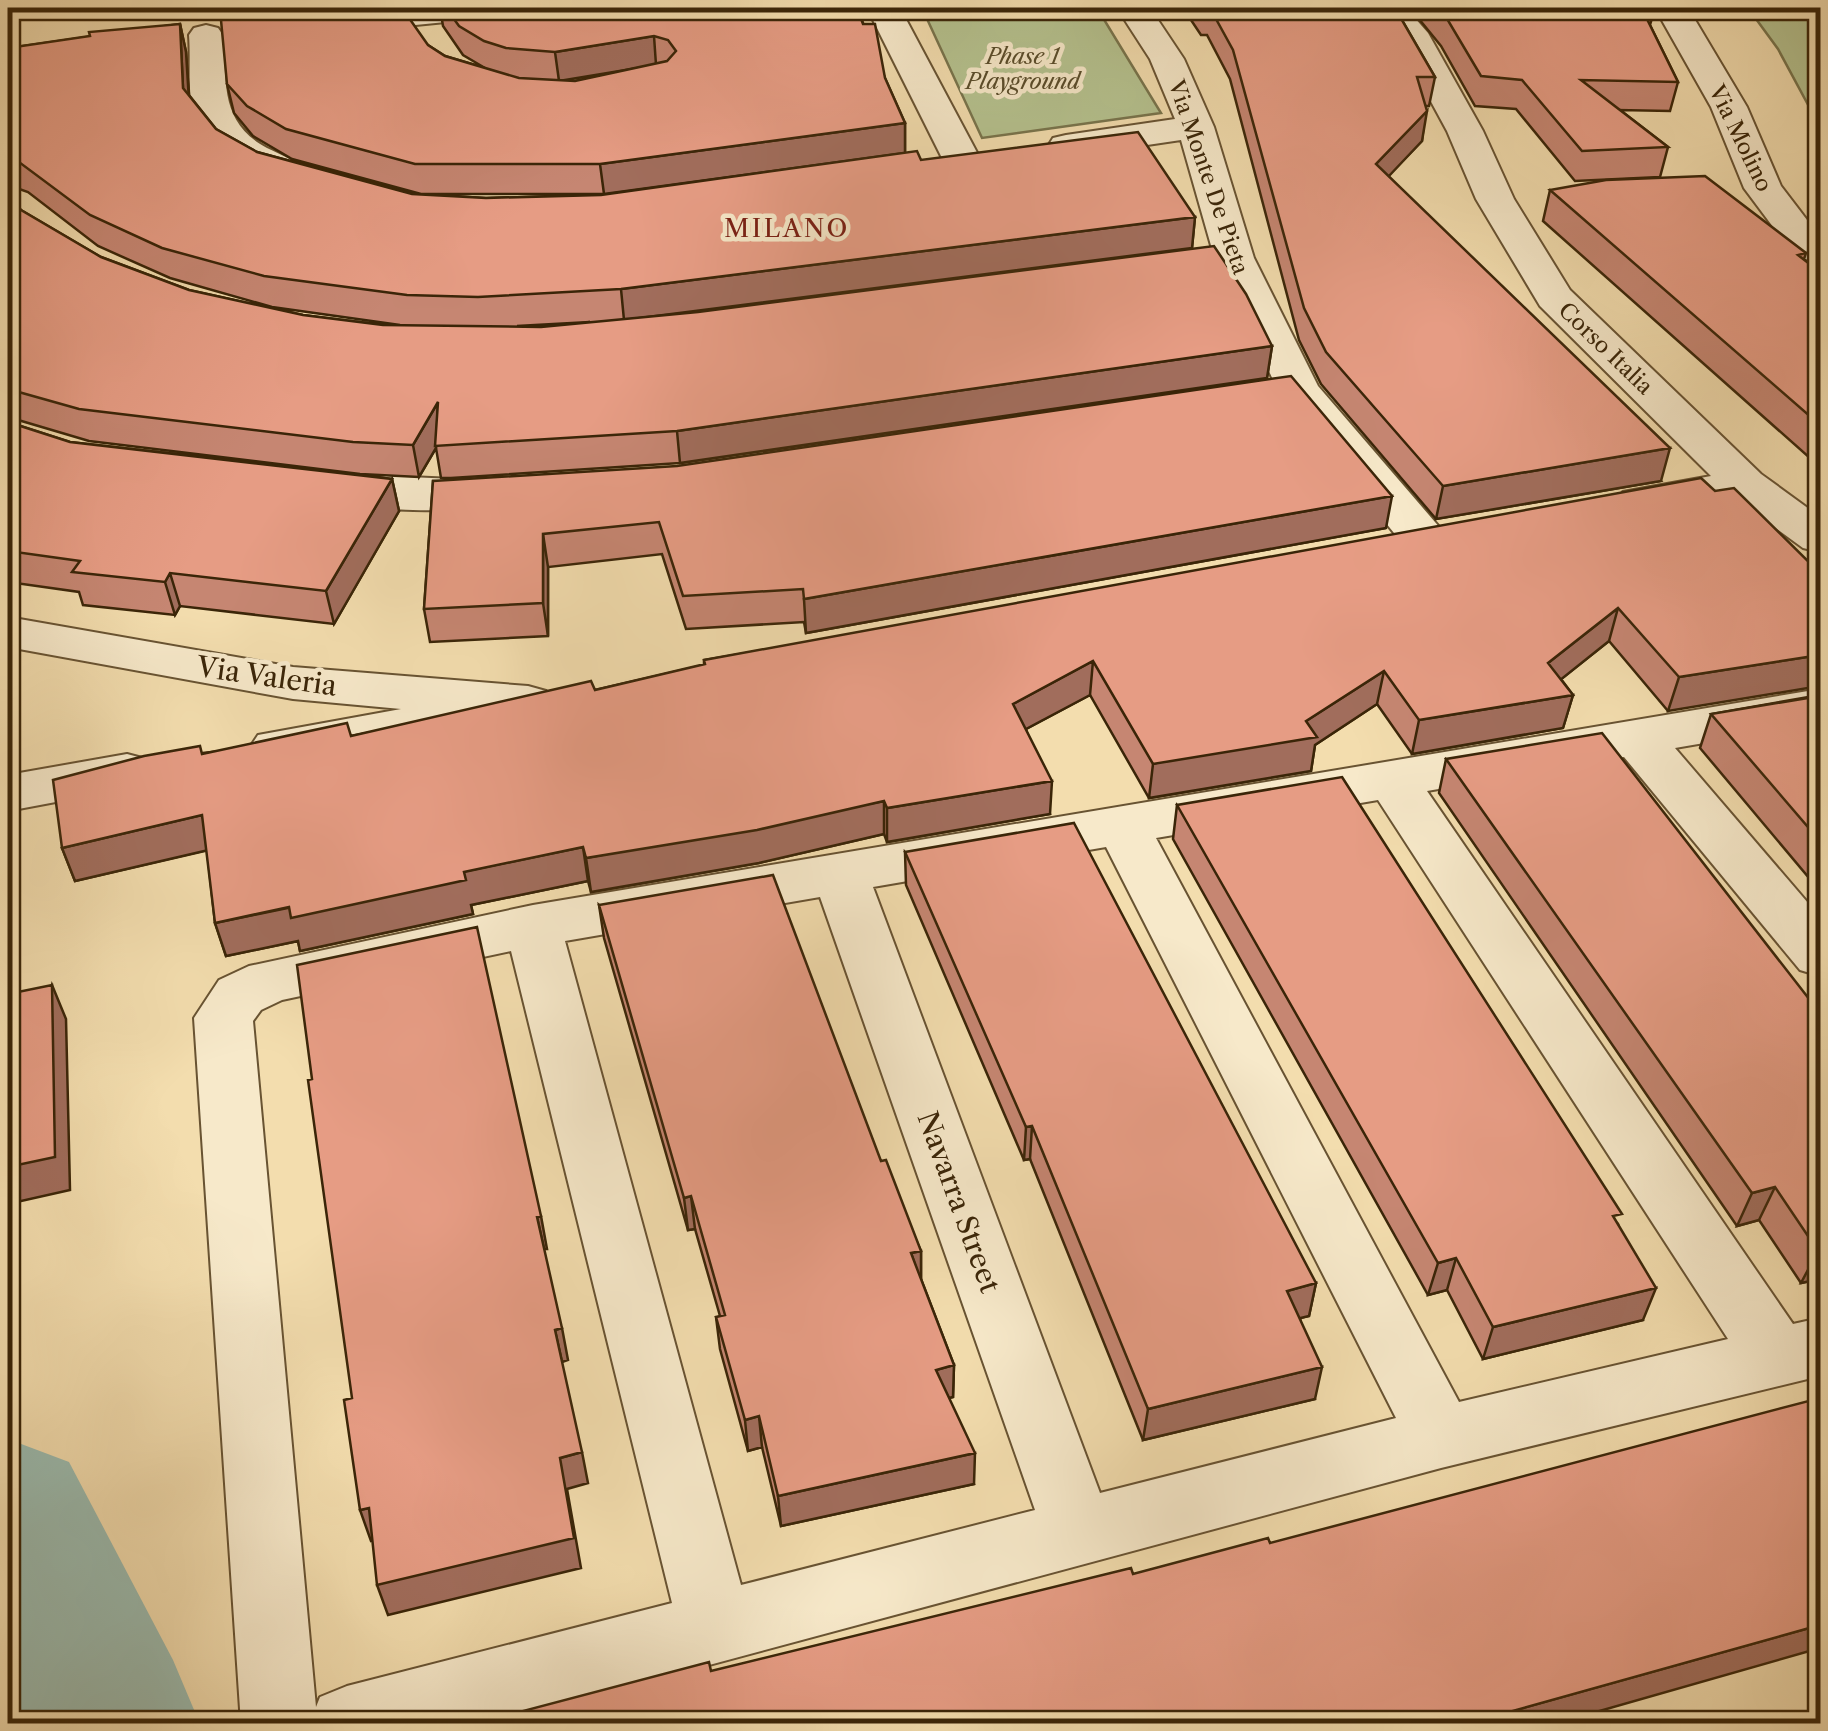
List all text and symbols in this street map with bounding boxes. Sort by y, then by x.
park label: Phase 1 Playground [964,43,1082,95]
street label: Via Monte De Pieta [1162,76,1255,278]
street label: Via Molino [1703,80,1778,196]
district label: MILANO [724,213,850,244]
street label: Corso Italia [1553,297,1659,400]
street label: Via Valeria [194,649,339,703]
street label: Navarra Street [910,1107,1008,1297]

